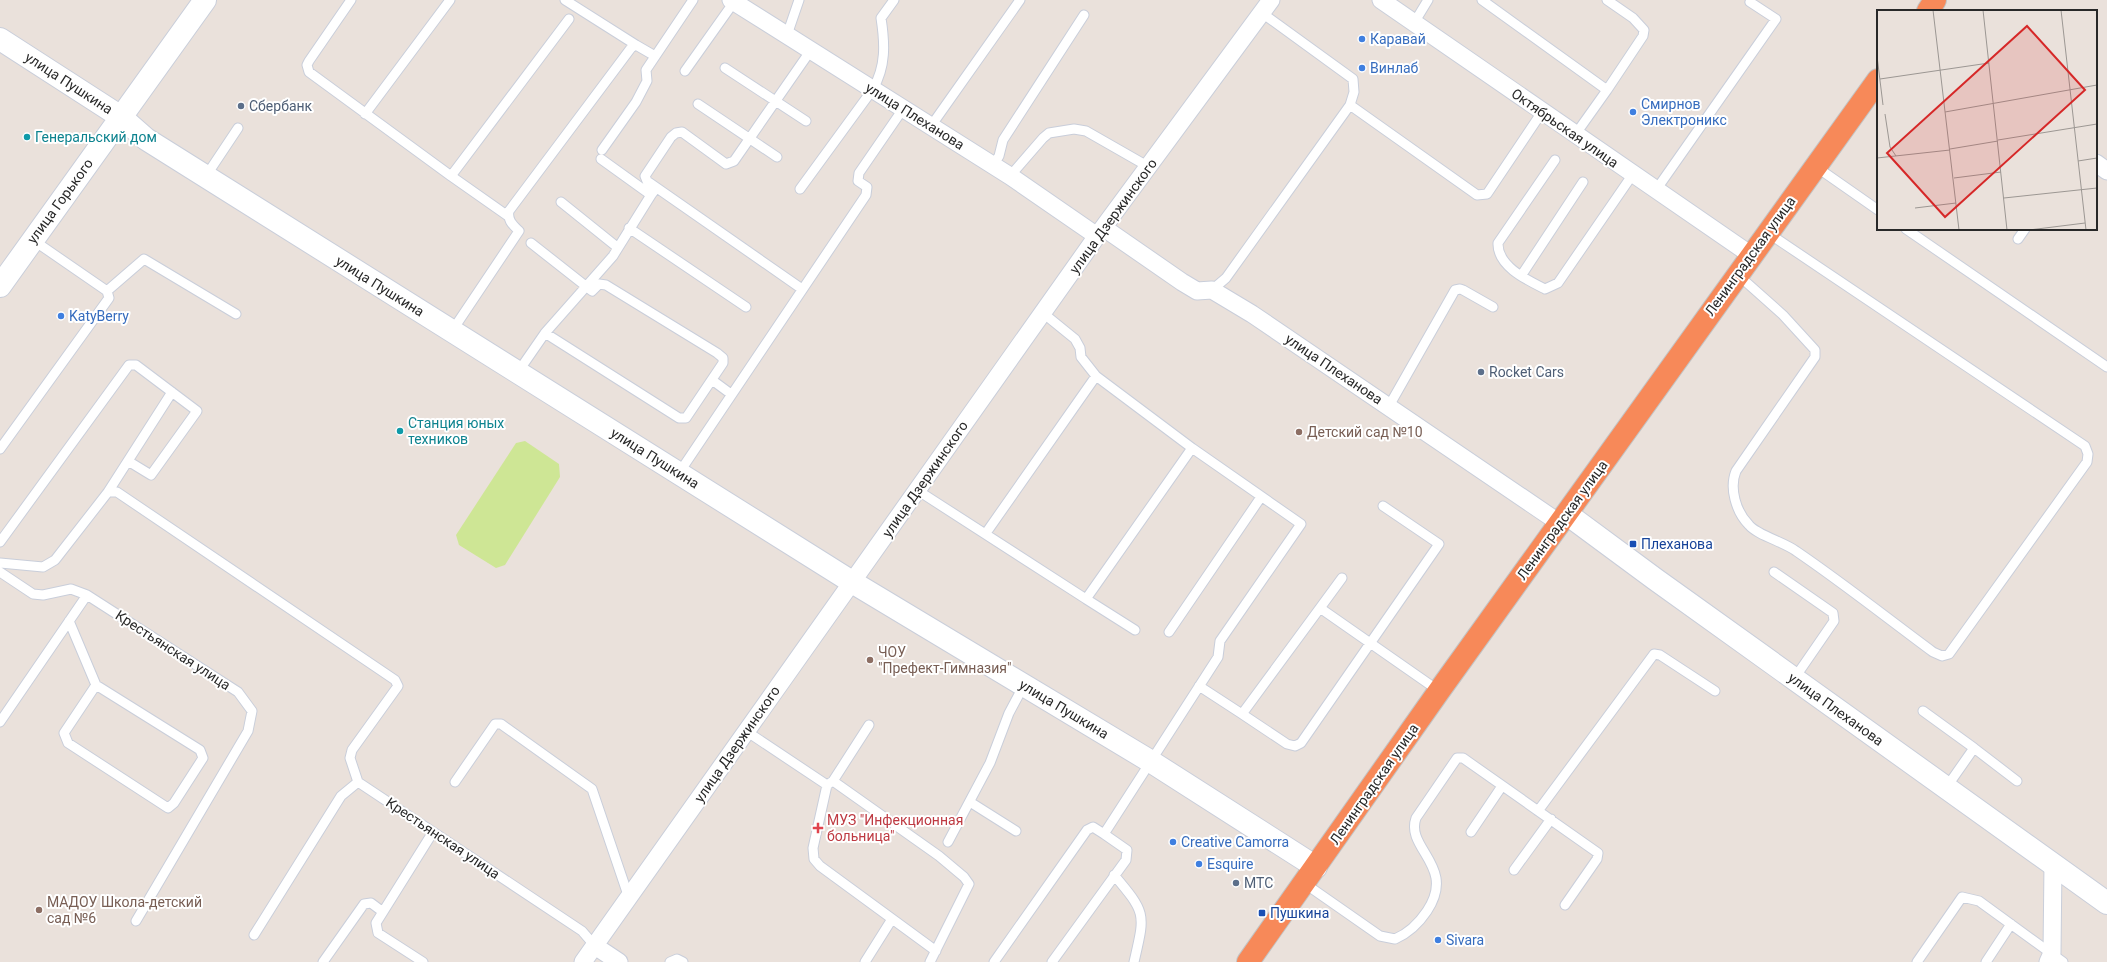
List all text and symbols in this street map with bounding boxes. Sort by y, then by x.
inset map [1877,10,2097,230]
place label: Каравай [1370,31,1426,47]
marker: Каравай [1357,34,1367,44]
street label: улица Пушкина [22,49,116,117]
place label: Винлаб [1370,60,1419,76]
marker: Винлаб [1357,63,1367,73]
street label: улица Плеханова [863,79,967,153]
street label: Октябрьская улица [1508,85,1622,171]
place label: Смирнов Электроникс [1641,96,1727,128]
place label: Сбербанк [249,98,313,114]
marker: Сбербанк [236,101,246,111]
marker: Смирнов Электроникс [1628,107,1638,117]
place label: Генеральский дом [35,129,157,145]
marker: Генеральский дом [22,132,32,142]
street label: улица Горького [24,155,96,247]
street label: улица Дзержинского [1066,155,1160,277]
street label: Ленинградская улица [1701,193,1799,319]
street label: улица Пушкина [333,252,427,320]
place label: KatyBerry [69,308,129,324]
marker: KatyBerry [56,311,66,321]
street label: улица Плеханова [1282,331,1386,407]
place label: Rocket Cars [1489,364,1564,380]
marker: Rocket Cars [1476,367,1486,377]
place label: Станция юных техников [408,415,504,447]
street label: улица Дзержинского [879,418,971,540]
street label: улица Пушкина [608,424,702,492]
place label: Детский сад №10 [1307,424,1423,440]
marker: Станция юных техников [395,426,405,436]
marker: Детский сад №10 [1294,427,1304,437]
street label: Ленинградская улица [1513,457,1611,583]
place label: Плеханова [1641,536,1713,552]
marker: Плеханова [1628,539,1638,549]
street label: Крестьянская улица [113,607,233,693]
place label: ЧОУ "Префект-Гимназия" [878,644,1011,676]
marker: ЧОУ "Префект-Гимназия" [865,655,875,665]
street label: улица Плеханова [1785,669,1887,749]
street label: улица Пушкина [1017,676,1111,742]
street label: улица Дзержинского [691,683,783,805]
street label: Ленинградская улица [1326,721,1422,847]
street label: Крестьянская улица [383,794,503,882]
place label: МУЗ "Инфекционная больница" [827,812,963,844]
marker: МУЗ "Инфекционная больница" [812,822,824,834]
place label: Creative Camorra [1181,834,1289,850]
marker: Creative Camorra [1168,837,1178,847]
place label: Esquire [1207,856,1253,872]
marker: Esquire [1194,859,1204,869]
place label: МТС [1244,875,1273,891]
marker: МТС [1231,878,1241,888]
place label: МАДОУ Школа-детский сад №6 [47,894,202,926]
marker: МАДОУ Школа-детский сад №6 [34,905,44,915]
place label: Пушкина [1270,905,1329,921]
marker: Пушкина [1257,908,1267,918]
place label: Sivara [1446,932,1484,948]
marker: Sivara [1433,935,1443,945]

